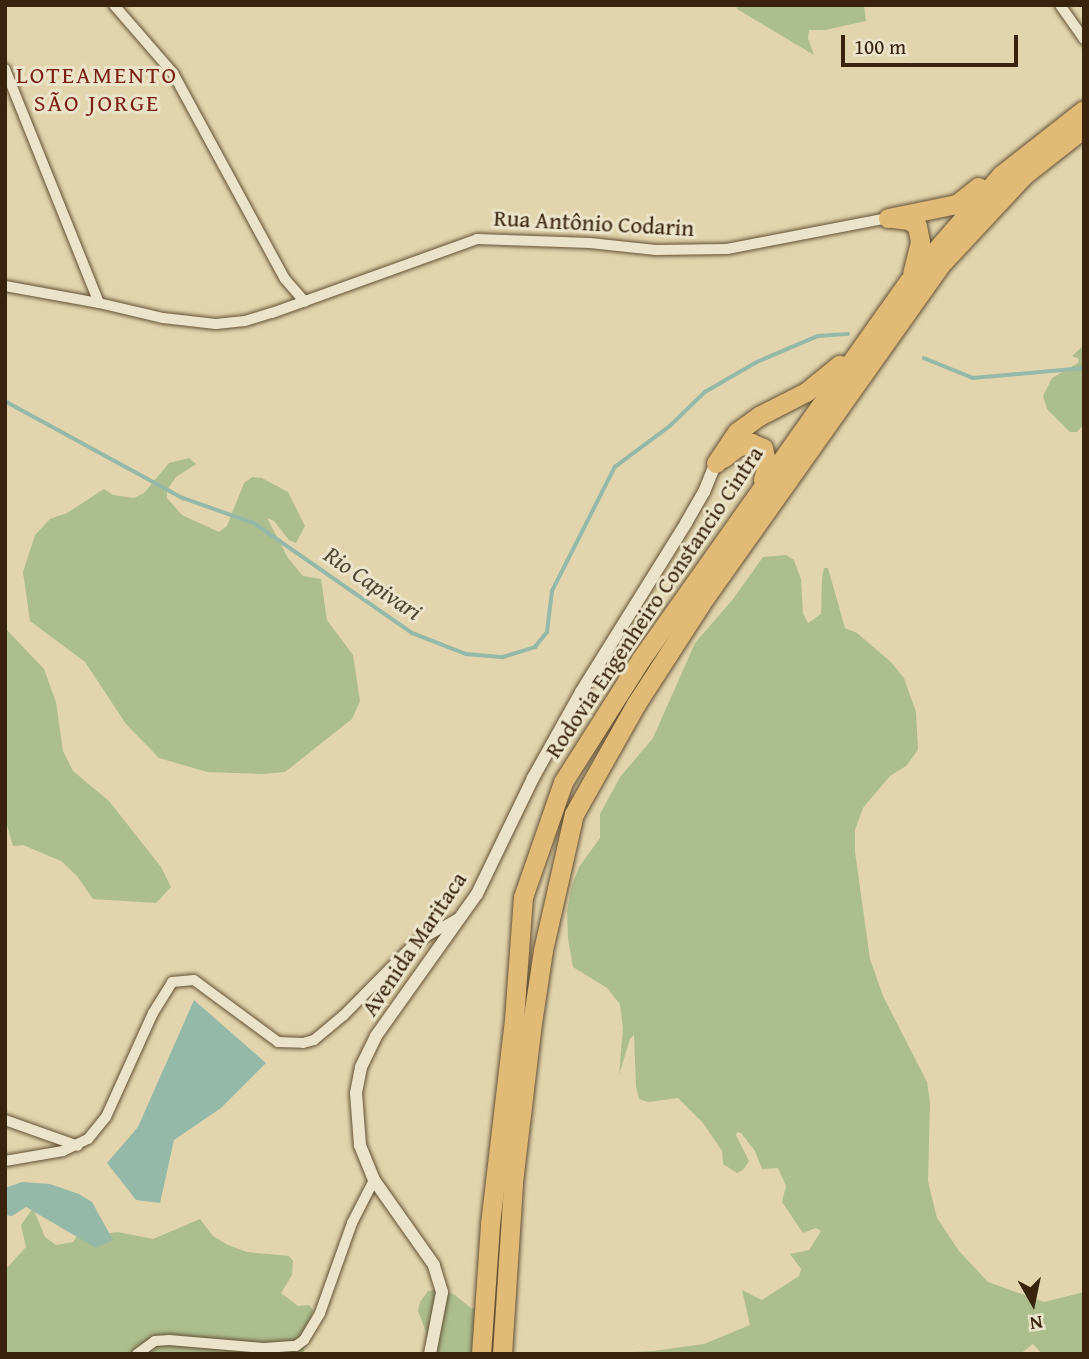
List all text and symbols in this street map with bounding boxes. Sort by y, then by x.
scale bar [844,21,1021,65]
text: 100 m [854,31,906,62]
district label: LOTEAMENTO SÃO JORGE [17,61,177,117]
street label: Rua Antônio Codarin [493,204,695,242]
street label: Rodovia Engenheiro Constancio Cintra [539,441,769,763]
water label: Rio Capivari [319,540,427,626]
street label: Avenida Maritaca [356,867,472,1021]
north arrow [998,1268,1068,1338]
text: N [1028,1309,1045,1339]

